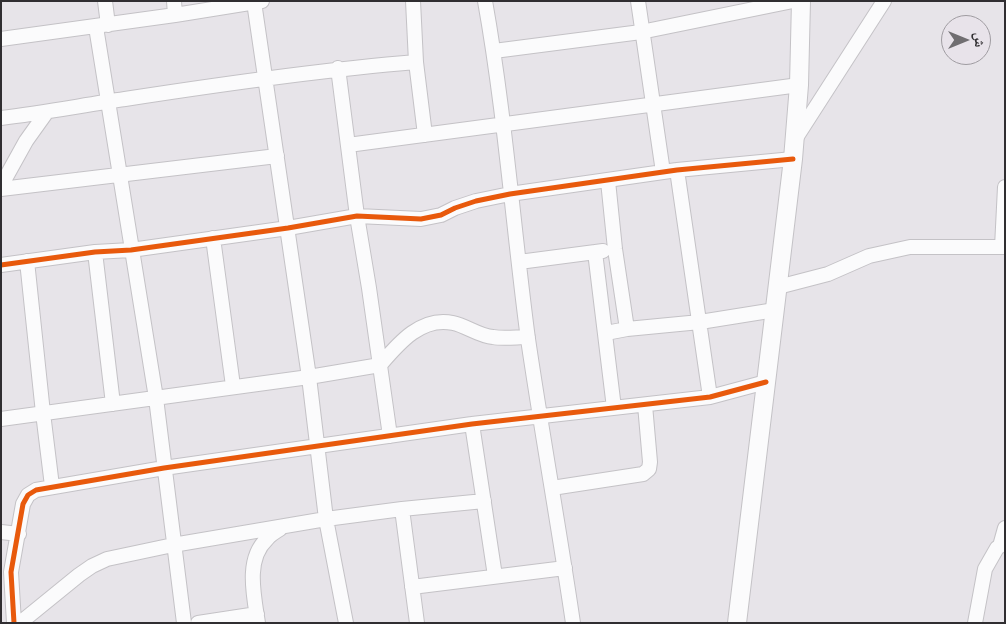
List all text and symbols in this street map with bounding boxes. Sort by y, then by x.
north arrow [941,15,991,65]
text: ش [971,33,989,47]

